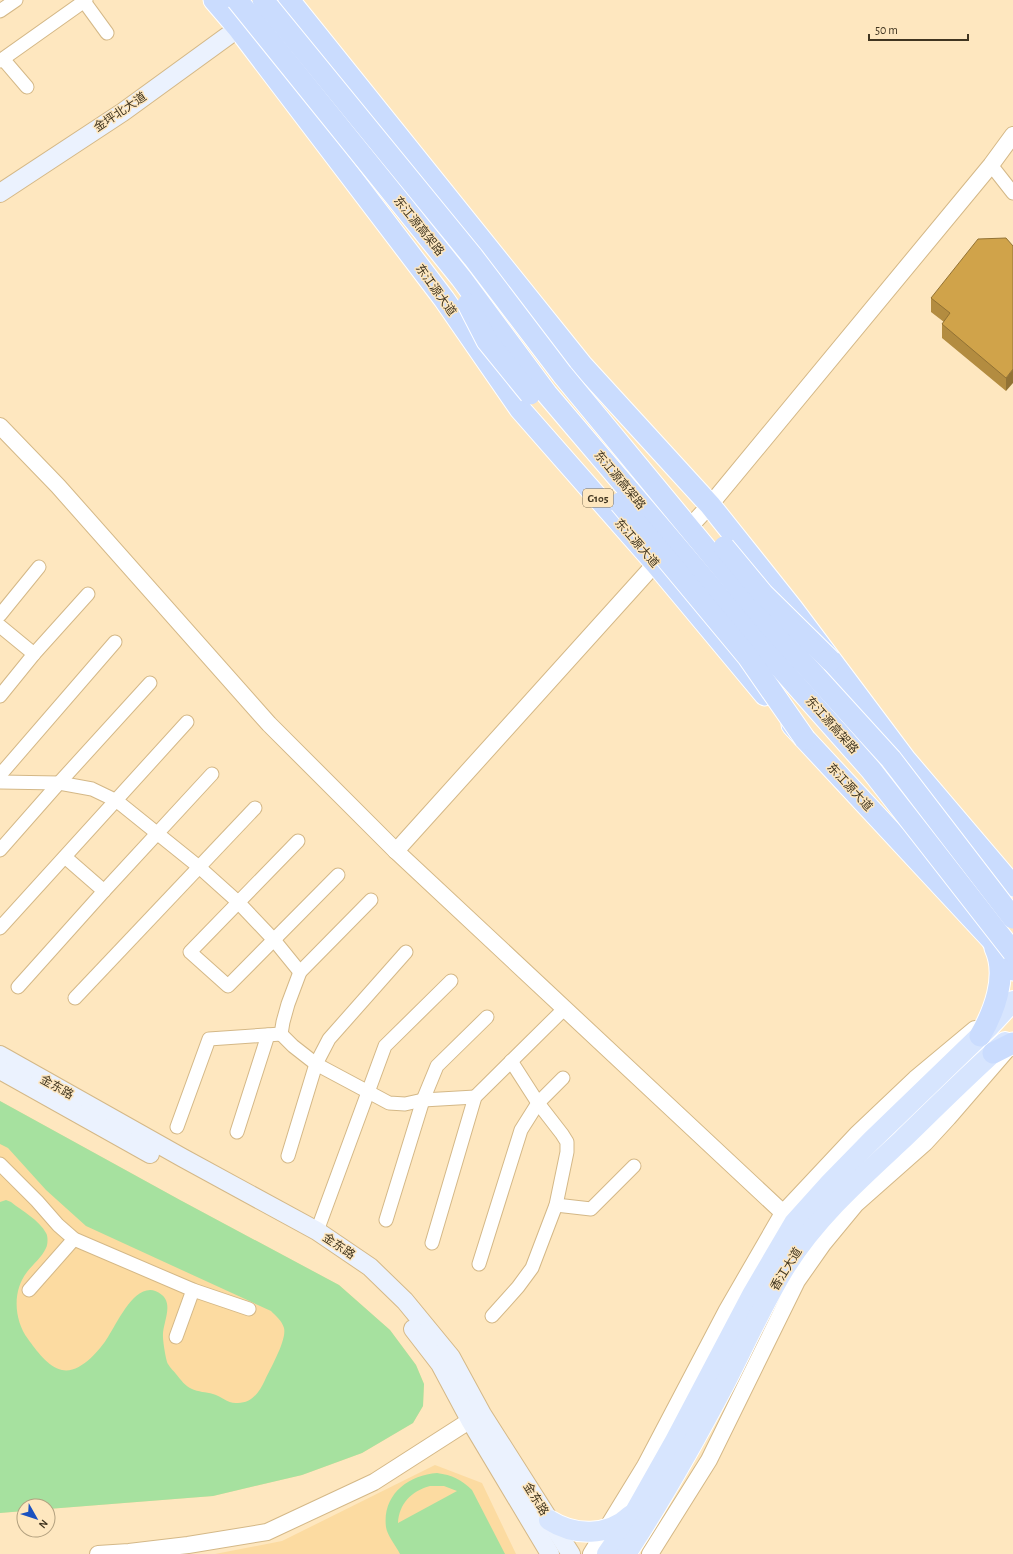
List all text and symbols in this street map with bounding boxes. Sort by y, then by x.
scale bar [869,16,968,42]
text: 50 m [875,24,898,36]
street label: 金坪北大道 [91,89,148,134]
street label: 东江源高架路 [392,194,447,258]
street label: 东江源大道 [414,262,459,318]
street label: 东江源高架路 [592,448,649,511]
road number: G105 [583,489,613,507]
street label: 东江源大道 [613,516,662,570]
street label: 东江源高架路 [803,694,861,756]
street label: 东江源大道 [825,760,876,813]
street label: 金东路 [38,1072,76,1101]
street label: 金东路 [321,1230,358,1261]
street label: 香江大道 [767,1245,804,1293]
street label: 金东路 [521,1480,551,1517]
north arrow [16,1498,56,1538]
text: N [37,1518,50,1530]

